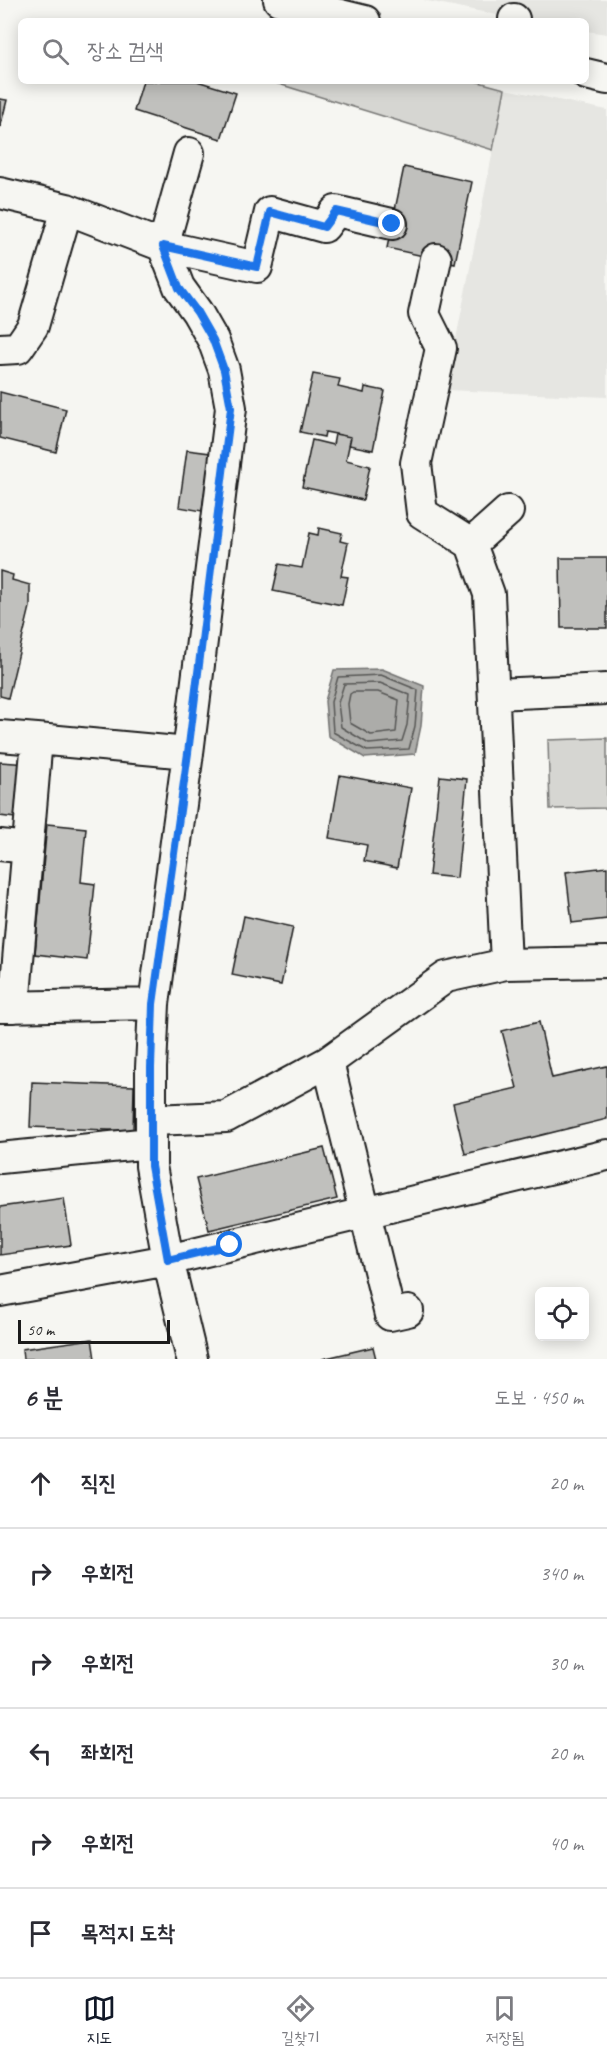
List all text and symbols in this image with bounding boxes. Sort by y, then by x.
search box [18,18,589,84]
icon: search [39,35,72,68]
text: 장소 검색 [87,37,163,65]
route end [378,210,404,236]
route start [216,1231,242,1257]
map controls [535,1287,589,1341]
button: locate [535,1287,589,1341]
scale bar [18,1317,170,1344]
text: 50 m [27,1320,54,1340]
text: 6 분 [24,1381,63,1414]
text: 도보 · 450 m [494,1385,583,1410]
icon: ahead [24,1467,57,1500]
text: 직진 [81,1469,116,1497]
text: 20 m [549,1471,583,1496]
icon: right [24,1557,57,1590]
text: 우회전 [81,1559,134,1587]
text: 340 m [540,1561,583,1586]
icon: right [24,1647,57,1680]
text: 우회전 [81,1649,134,1677]
text: 30 m [549,1651,583,1676]
icon: left [24,1737,57,1770]
text: 좌회전 [81,1739,134,1767]
text: 20 m [549,1741,583,1766]
icon: right [24,1827,57,1860]
text: 우회전 [81,1829,134,1857]
text: 40 m [549,1831,583,1856]
icon: arrive [24,1917,57,1950]
text: 목적지 도착 [81,1919,175,1947]
tab: 지도 [83,1992,116,2048]
tab: 길찾기 [281,1992,320,2048]
tab: 저장됨 [486,1992,524,2048]

